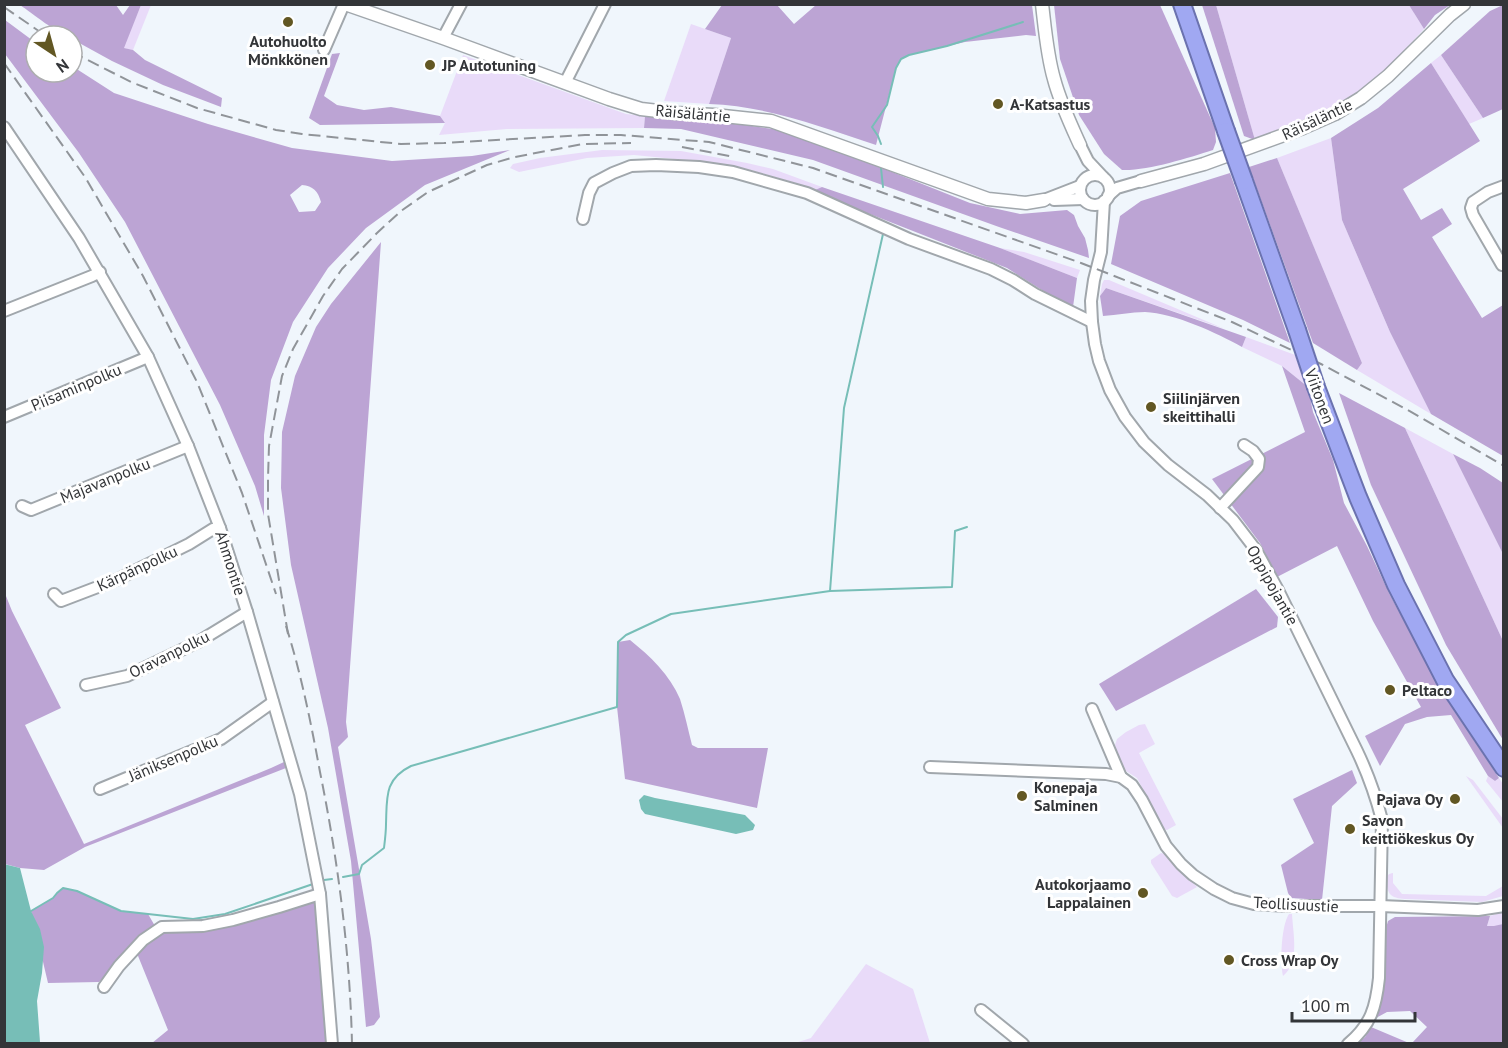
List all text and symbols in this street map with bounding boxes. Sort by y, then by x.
marker: Autohuolto Mönkkönen [281,15,295,29]
north arrow [24,24,84,84]
place label: Autohuolto Mönkkönen [248,31,328,69]
text: N [53,55,73,77]
place label: JP Autotuning [441,55,536,75]
marker: JP Autotuning [423,58,437,72]
place label: A-Katsastus [1010,94,1091,114]
street label: Räisäläntie [1279,94,1355,144]
marker: A-Katsastus [991,97,1005,111]
street label: Räisäläntie [655,100,731,126]
street label: Piisaminpolku [28,359,124,415]
street label: Viitonen [1300,365,1339,426]
place label: Siilinjärven skeittihalli [1163,388,1240,426]
marker: Siilinjärven skeittihalli [1144,400,1158,414]
street label: Majavanpolku [57,453,153,507]
street label: Ahmontie [211,528,251,598]
street label: Kärpänpolku [93,541,181,595]
street label: Oppipojantie [1243,541,1303,629]
street label: Oravanpolku [126,626,212,682]
place label: Peltaco [1402,680,1453,700]
marker: Peltaco [1383,683,1397,697]
street label: Jäniksenpolku [124,730,221,786]
place label: Konepaja Salminen [1034,777,1098,815]
marker: Konepaja Salminen [1015,789,1029,803]
place label: Pajava Oy [1377,789,1443,809]
marker: Pajava Oy [1448,792,1462,806]
place label: Savon keittiökeskus Oy [1362,810,1474,848]
marker: Savon keittiökeskus Oy [1343,822,1357,836]
place label: Autokorjaamo Lappalainen [1035,874,1131,912]
marker: Autokorjaamo Lappalainen [1136,886,1150,900]
street label: Teollisuustie [1253,892,1339,916]
place label: Cross Wrap Oy [1241,950,1339,970]
marker: Cross Wrap Oy [1222,953,1236,967]
scale bar [1292,985,1415,1023]
text: 100 m [1301,994,1350,1017]

